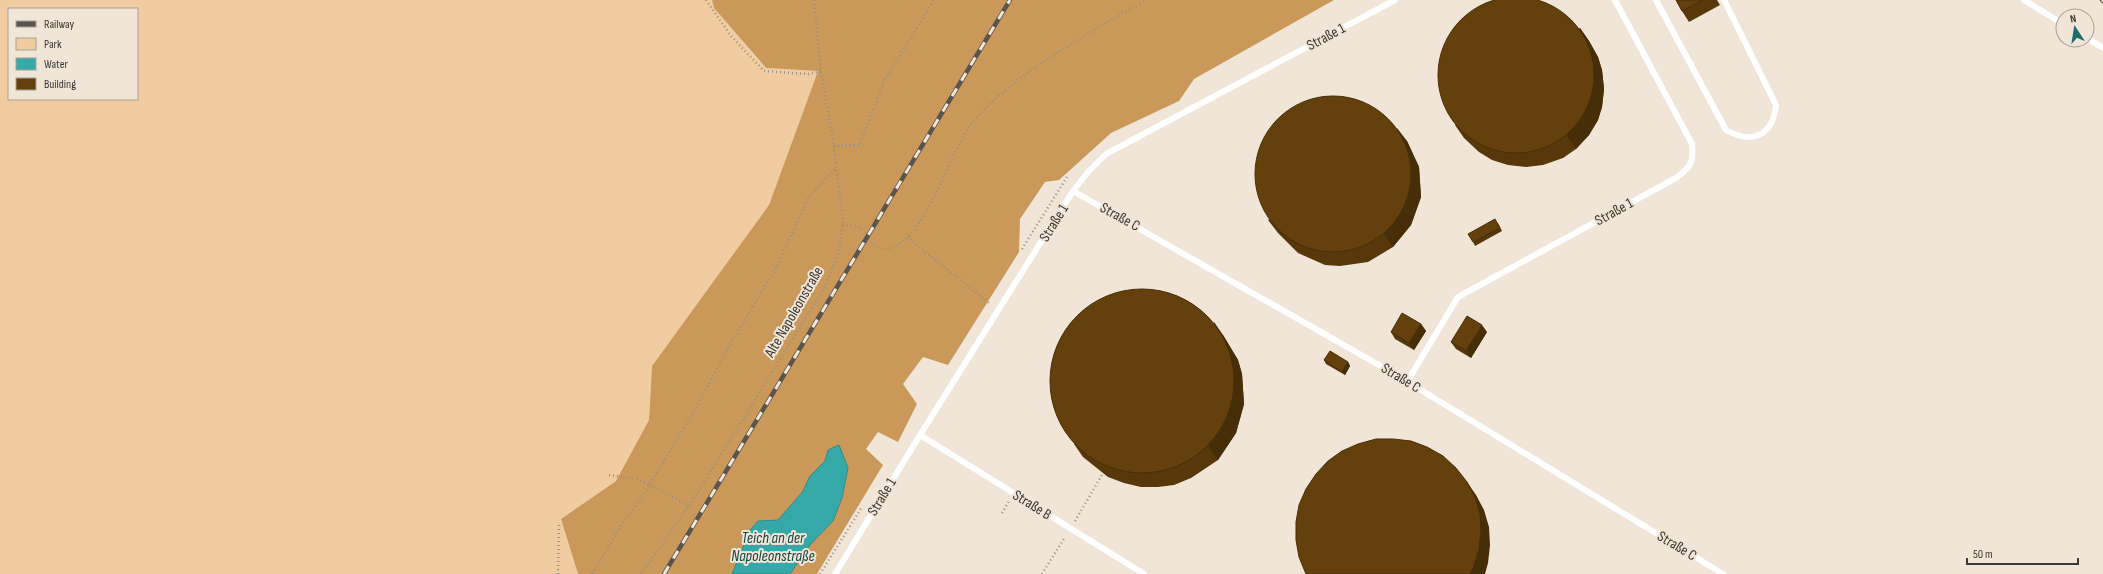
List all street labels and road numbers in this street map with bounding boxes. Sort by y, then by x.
street label: Straße 1 [1304,19,1349,55]
street label: Straße 1 [1592,193,1637,230]
street label: Straße C [1097,198,1143,236]
street label: Straße 1 [1035,200,1073,245]
street label: Alte Napoleonstraße [760,263,828,362]
street label: Straße C [1378,359,1424,397]
street label: Straße 1 [863,474,901,519]
street label: Straße B [1009,486,1055,524]
street label: Straße C [1654,527,1700,565]

